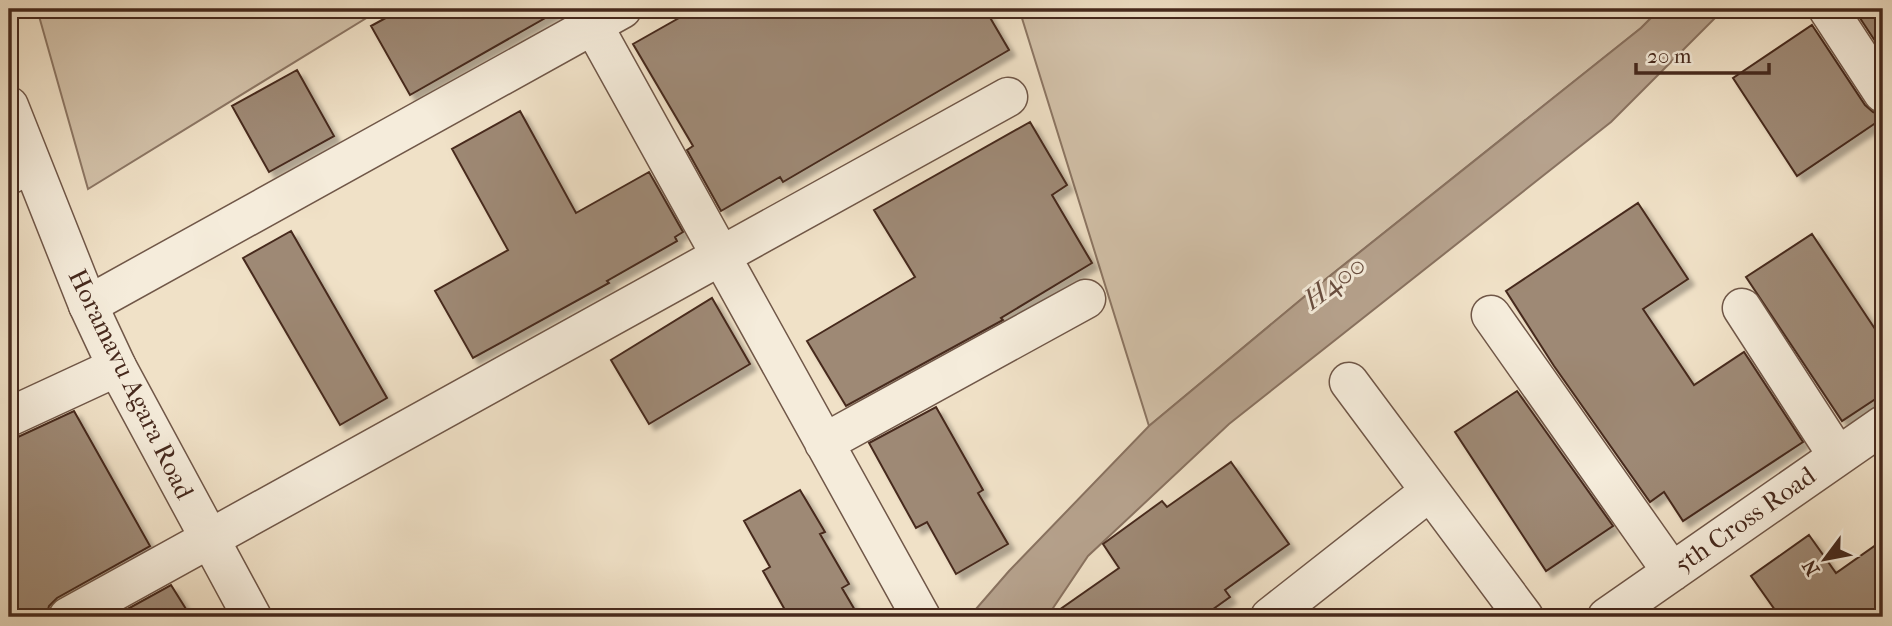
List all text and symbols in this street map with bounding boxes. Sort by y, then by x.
scale bar [1636,32,1770,76]
text: 20 m [1647,44,1692,68]
water label: H400 [1295,248,1372,317]
street label: Horamavu Agara Road [62,264,201,505]
street label: 5th Cross Road [1669,460,1822,580]
north arrow [1790,524,1860,594]
text: N [1798,555,1825,579]

